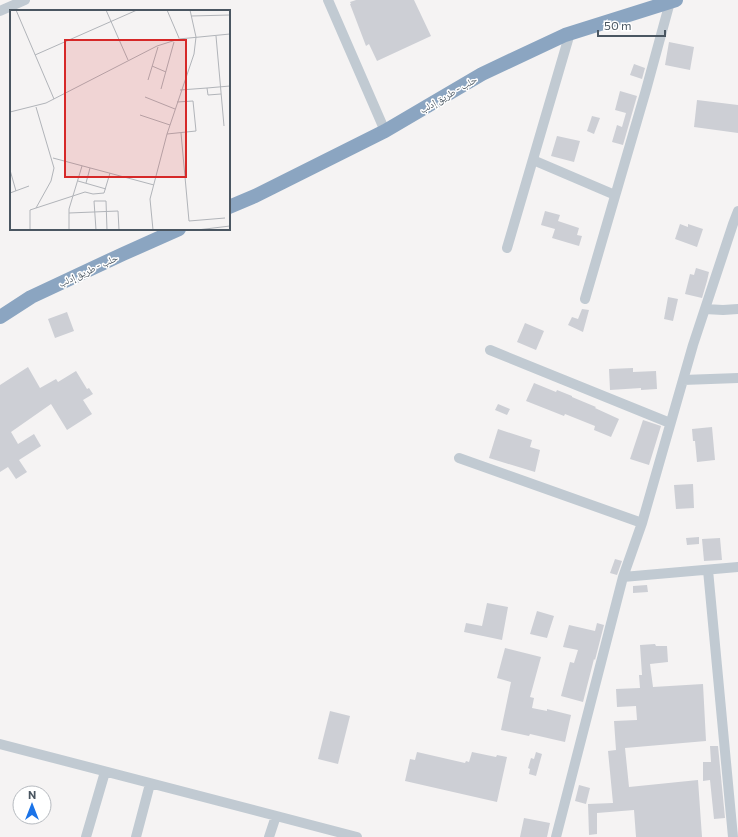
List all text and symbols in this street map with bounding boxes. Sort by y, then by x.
inset map [10,10,230,230]
scale bar [598,12,665,38]
text: 50 m [604,18,632,32]
street label: حلب - طريق إدلب [417,72,480,117]
street label: حلب - طريق إدلب [56,251,121,290]
north arrow [12,785,52,825]
text: N [28,788,36,801]

